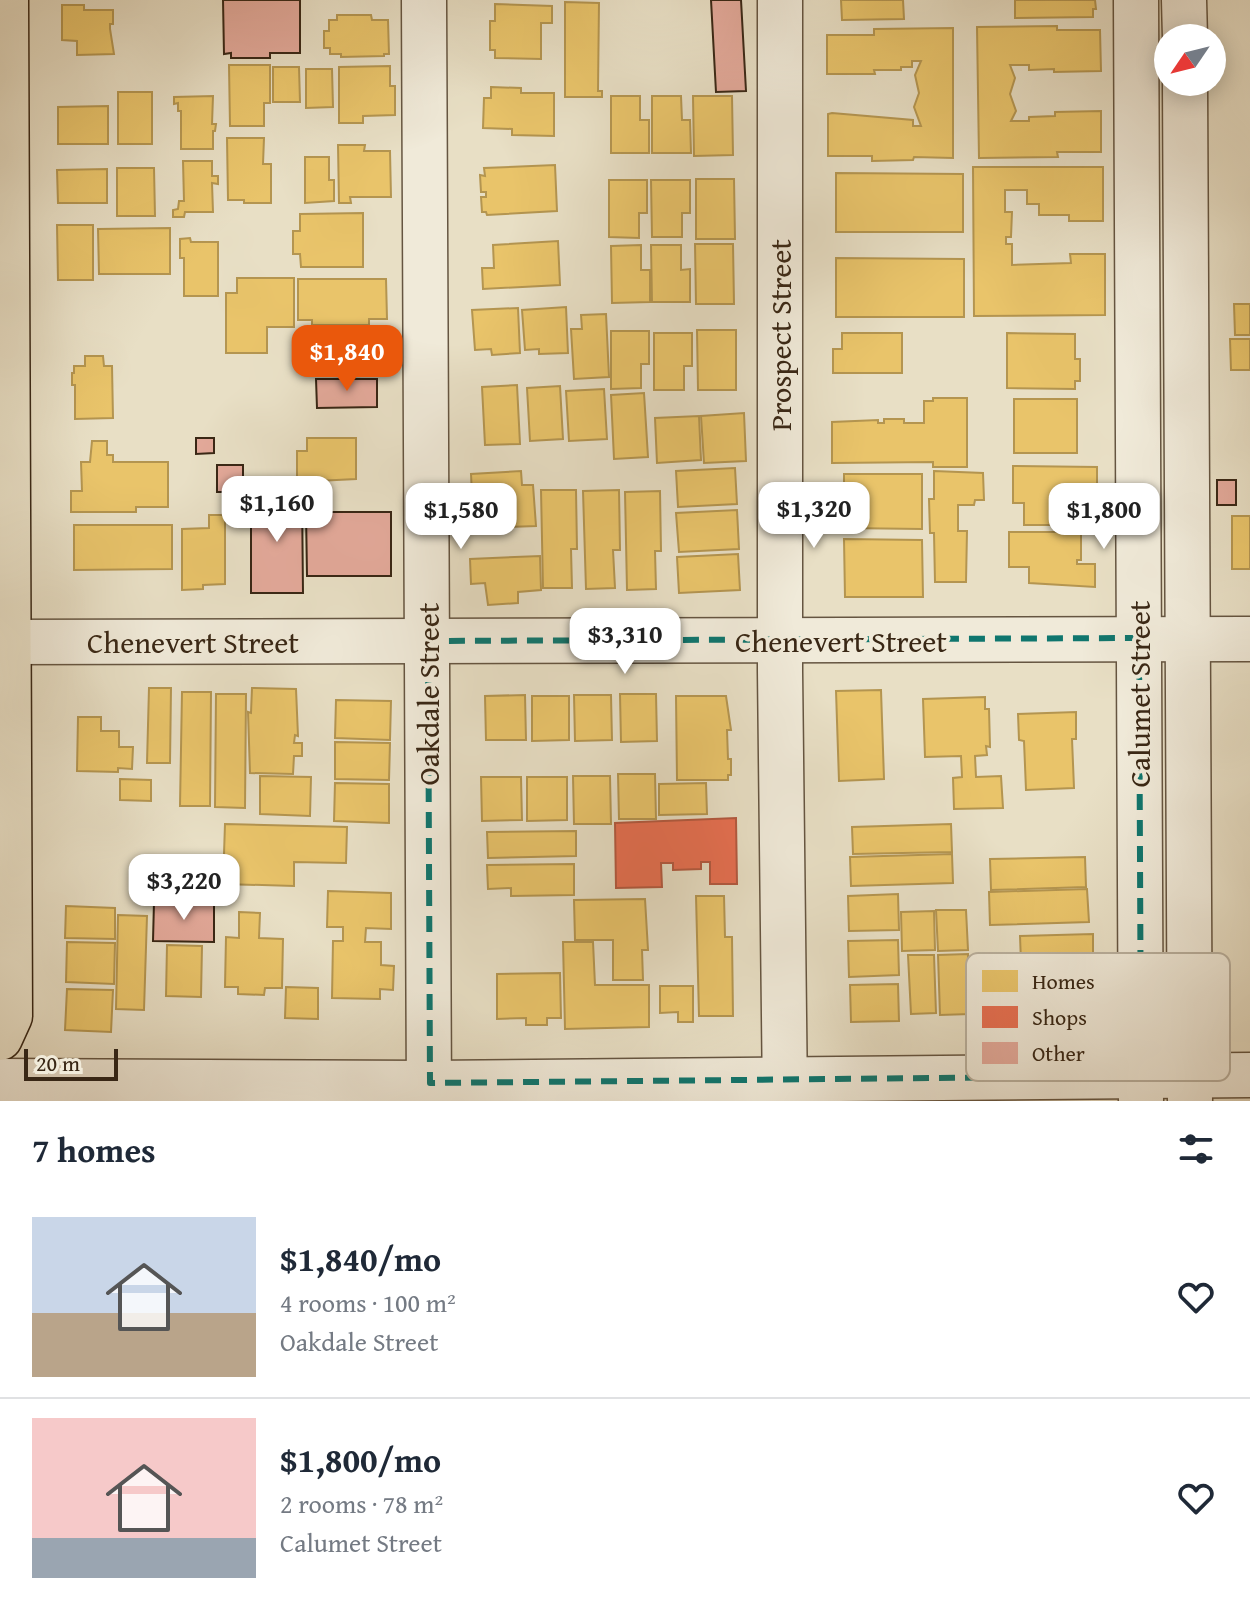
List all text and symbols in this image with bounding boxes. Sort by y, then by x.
north arrow [1154,24,1226,96]
map controls [1154,24,1226,96]
street label: Prospect Street [758,239,802,431]
pin: $1,840 [282,325,412,393]
text: $1,840 [310,331,384,370]
pin: $1,160 [212,476,342,544]
text: $1,160 [240,482,314,521]
pin: $1,320 [749,482,879,550]
pin: $1,580 [396,483,526,551]
pin: $1,800 [1039,483,1169,551]
text: $1,320 [777,488,851,527]
text: $1,580 [424,489,498,528]
text: $1,800 [1067,489,1141,528]
street label: Calumet Street [1117,600,1161,787]
street label: Oakdale Street [406,602,450,785]
pin: $3,310 [560,608,690,676]
text: $3,310 [588,614,662,653]
street label: Chenevert Street [735,619,947,663]
street label: Chenevert Street [87,620,299,664]
pin: $3,220 [119,854,249,922]
text: $3,220 [147,860,221,899]
legend [966,953,1230,1081]
text: Homes [1032,965,1095,997]
text: Shops [1032,1001,1087,1033]
text: Other [1032,1037,1085,1069]
scale bar [24,1045,118,1081]
text: 20 m [36,1047,80,1079]
text: 7 homes [32,1125,156,1174]
icon: filters [1174,1127,1218,1171]
text: $1,840/mo [280,1234,441,1283]
icon: home [96,1249,192,1345]
icon: heart [1174,1275,1218,1319]
text: 4 rooms · 100 m² [280,1283,456,1322]
text: Oakdale Street [280,1322,438,1361]
text: $1,800/mo [280,1435,441,1484]
icon: home [96,1450,192,1546]
icon: heart [1174,1476,1218,1520]
text: 2 rooms · 78 m² [280,1484,443,1523]
text: Calumet Street [280,1523,442,1562]

